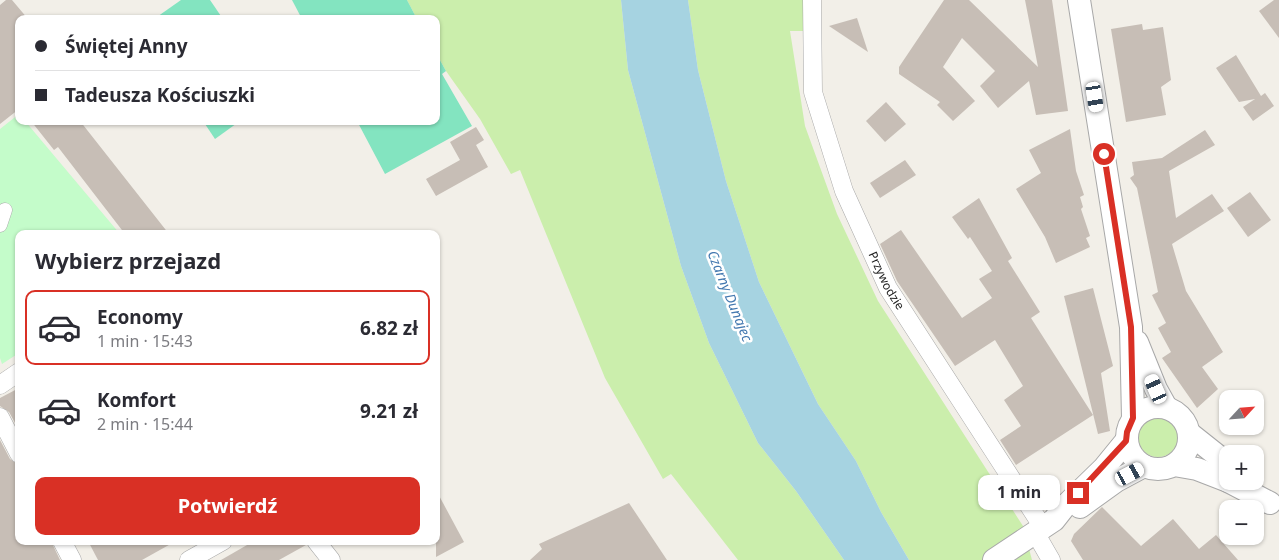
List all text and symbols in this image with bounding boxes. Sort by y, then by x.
text: Świętej Anny [65,33,188,59]
car [1085,81,1104,113]
text: Tadeusza Kościuszki [65,82,255,108]
route start [1093,143,1115,165]
text: Wybierz przejazd [35,245,221,275]
water label: Czarny Dunajec [704,247,758,345]
street label: Przywodzie [865,249,909,313]
text: Economy [97,304,183,330]
icon: car [37,305,82,350]
text: 6.82 zł [360,315,418,341]
text: 1 min · 15:43 [97,330,193,352]
car [1143,372,1168,406]
text: Komfort [97,387,176,413]
icon: car [37,388,82,433]
north arrow [1219,390,1264,435]
map controls [1219,390,1264,545]
text: 9.21 zł [360,398,418,424]
text: 2 min · 15:44 [97,413,193,435]
button: + [1219,445,1264,490]
car [1113,460,1146,488]
callout: 1 min [978,476,1060,510]
button: Potwierdź [35,477,420,535]
text: 1 min [997,481,1041,503]
route end [1067,482,1089,504]
button: − [1219,500,1264,545]

